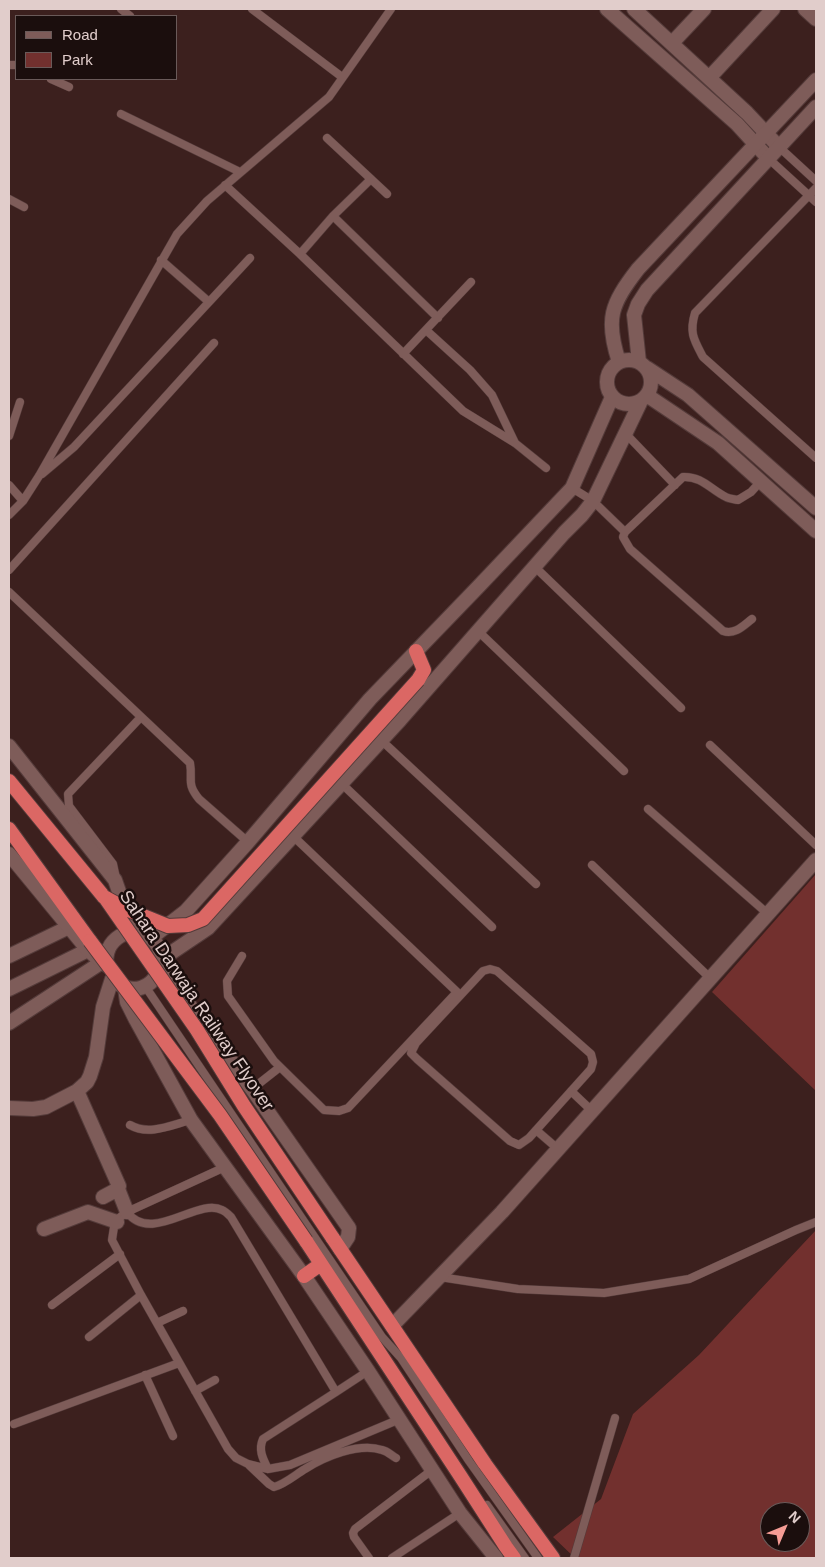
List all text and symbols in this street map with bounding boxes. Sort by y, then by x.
legend [15,15,178,80]
text: Road [62,26,98,43]
text: Park [62,51,93,68]
street label: Sahara Darwaja Railway Flyover [114,887,278,1115]
north arrow [760,1502,810,1552]
text: N [786,1508,804,1526]

